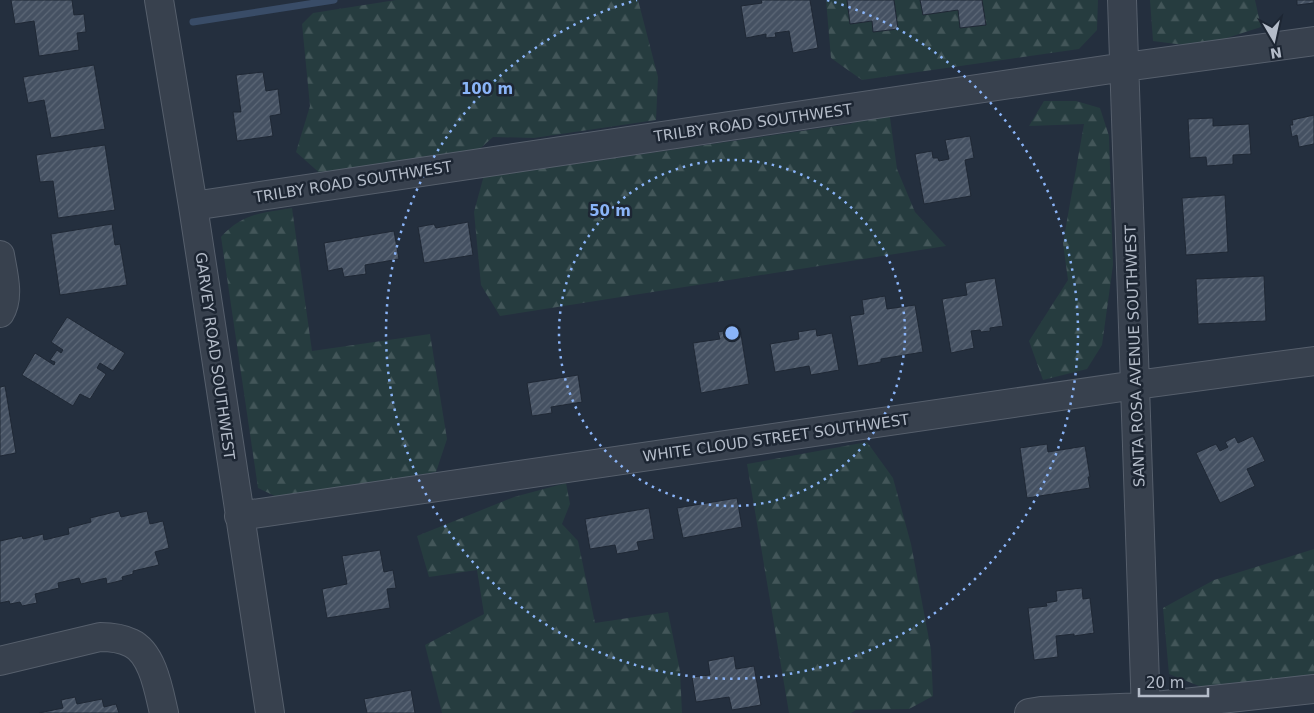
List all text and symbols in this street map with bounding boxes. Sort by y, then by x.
north arrow [1249,15,1299,65]
text: N [1269,44,1283,62]
text: 100 m [461,80,513,98]
street label: TRILBY ROAD SOUTHWEST [652,100,854,146]
street label: TRILBY ROAD SOUTHWEST [252,157,454,207]
text: 50 m [589,202,631,220]
street label: SANTA ROSA AVENUE SOUTHWEST [1121,224,1149,488]
street label: GARVEY ROAD SOUTHWEST [192,251,239,462]
centre of rings [723,324,741,342]
street label: WHITE CLOUD STREET SOUTHWEST [642,410,911,466]
scale bar [1139,666,1208,698]
text: 20 m [1146,674,1184,692]

